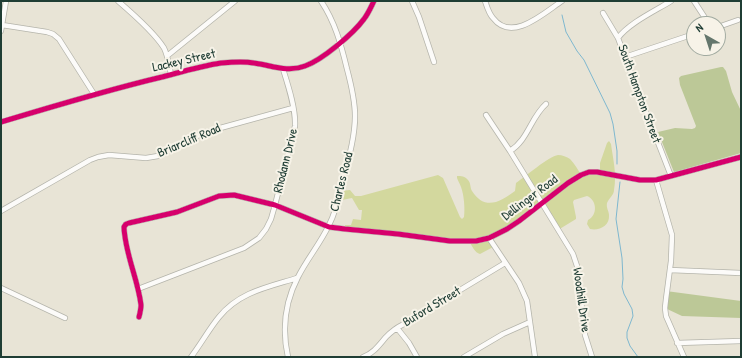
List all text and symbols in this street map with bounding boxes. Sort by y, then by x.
north arrow [686,16,726,56]
text: N [692,20,706,35]
street label: South Hampton Street [614,43,664,145]
street label: Lackey Street [151,46,217,76]
street label: Briarcliff Road [155,121,223,161]
street label: Rhodann Drive [270,127,302,195]
street label: Charles Road [327,151,357,213]
street label: Dellinger Road [499,172,561,224]
street label: Woodhill Drive [569,267,593,333]
street label: Buford Street [400,284,464,330]

